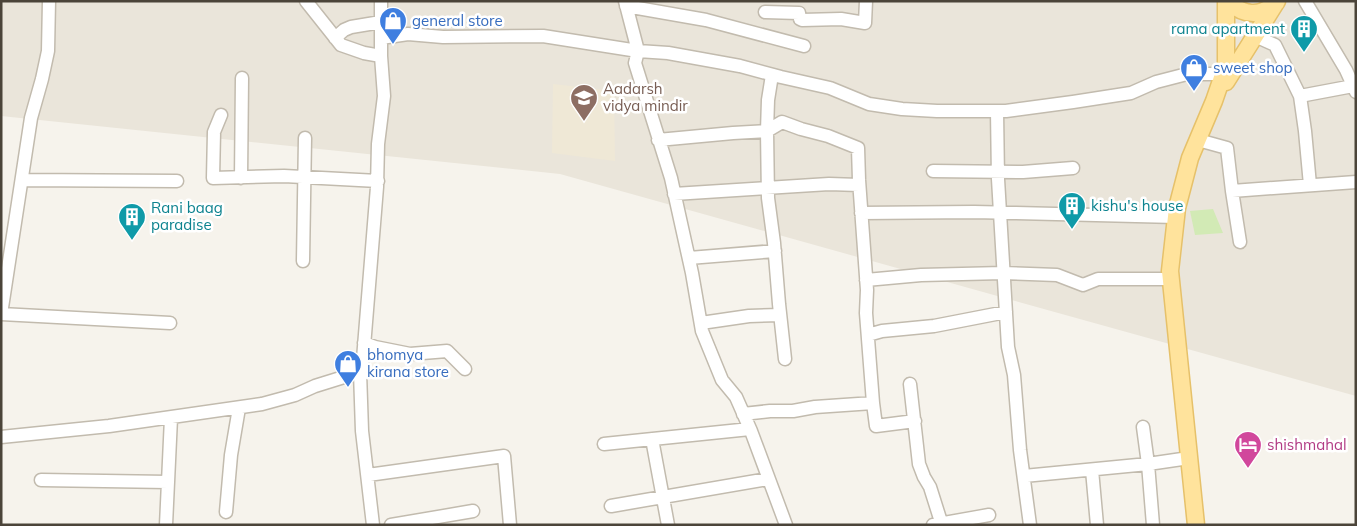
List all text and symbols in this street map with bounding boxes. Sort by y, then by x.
shop icon: general store [378,6,408,45]
place label: general store [412,11,503,30]
building icon: rama apartment [1289,14,1319,53]
place label: rama apartment [1171,19,1285,38]
shop icon: sweet shop [1179,53,1209,92]
place label: sweet shop [1213,58,1293,77]
place label: Aadarsh vidya mindir [603,79,688,115]
school or university icon: Aadarsh vidya mindir [569,83,599,122]
building icon: kishu's house [1057,191,1087,230]
place label: kishu's house [1091,196,1183,215]
place label: Rani baag paradise [151,198,223,234]
building icon: Rani baag paradise [117,202,147,241]
place label: bhomya kirana store [367,345,449,381]
shop icon: bhomya kirana store [333,349,363,388]
hotel icon: shishmahal [1233,430,1263,469]
place label: shishmahal [1267,435,1347,454]

